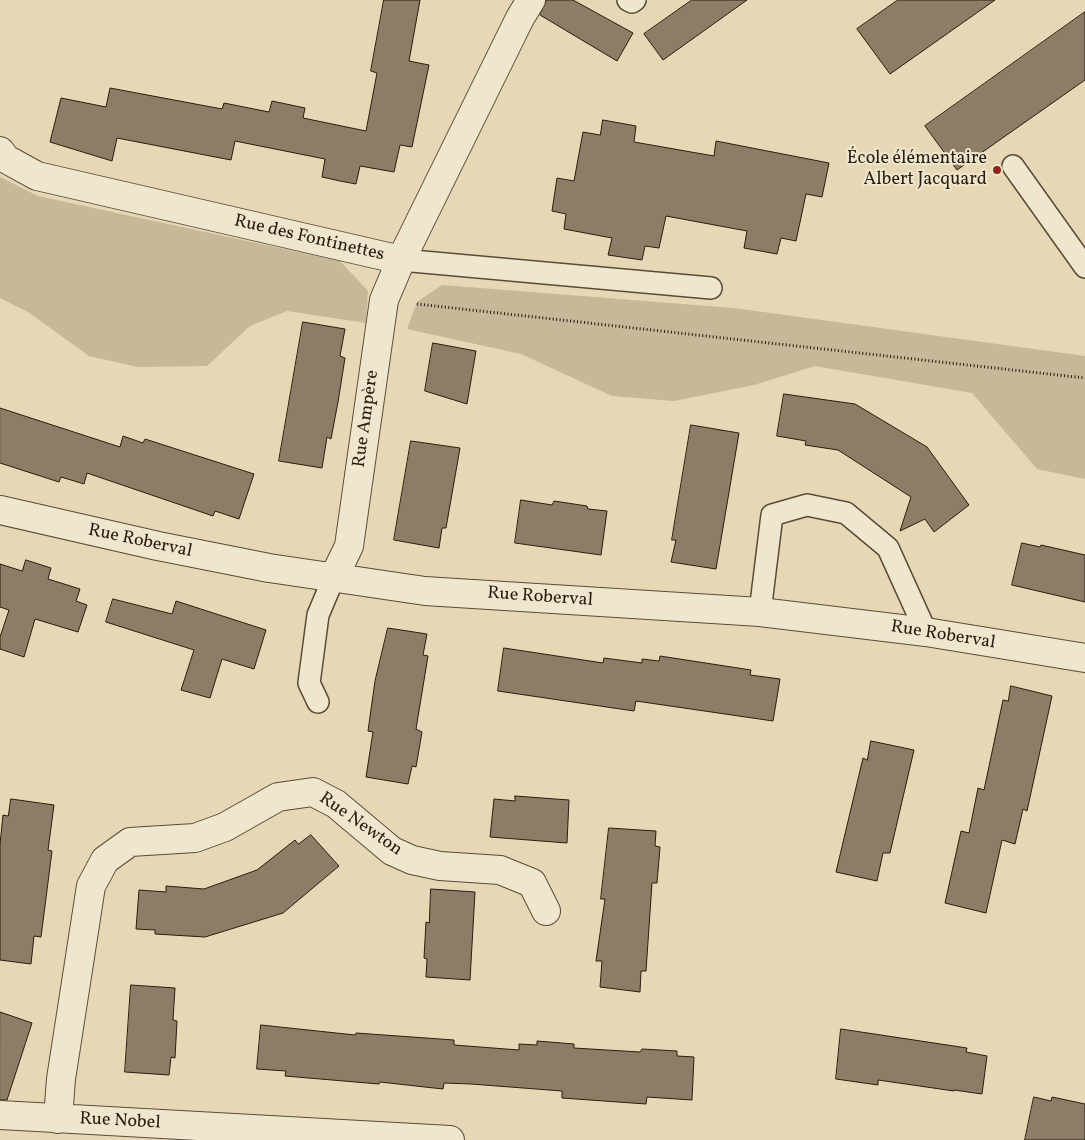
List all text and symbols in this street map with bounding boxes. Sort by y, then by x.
place label: École élémentaire Albert Jacquard [847,149,987,192]
marker: École élémentaire Albert Jacquard [991,164,1003,176]
street label: Rue des Fontinettes [232,211,386,267]
street label: Rue Ampère [349,369,385,469]
street label: Rue Roberval [86,520,194,564]
street label: Rue Roberval [487,584,593,612]
street label: Rue Roberval [889,617,997,655]
street label: Rue Newton [314,788,406,862]
street label: Rue Nobel [79,1109,161,1135]

